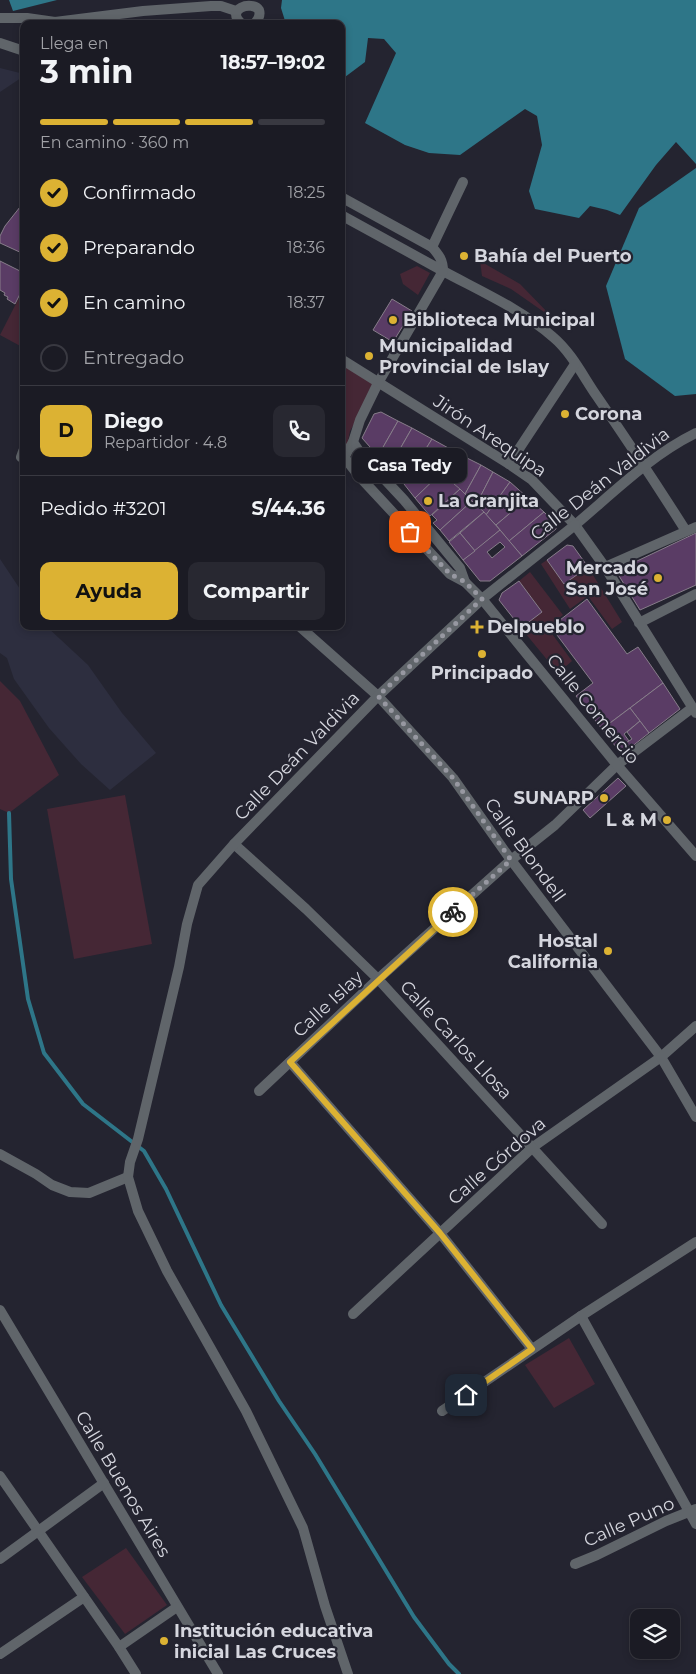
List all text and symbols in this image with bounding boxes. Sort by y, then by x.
text: Llega en [40,34,108,53]
text: 18:57–19:02 [220,51,325,74]
text: 3 min [40,52,133,91]
text: En camino · 360 m [40,133,189,152]
icon: check [40,179,68,207]
text: Confirmado [83,181,196,204]
text: 18:25 [287,183,325,202]
icon: check [40,234,68,262]
text: Preparando [83,236,195,259]
text: 18:36 [287,238,325,257]
place label: Bahía del Puerto [474,245,632,267]
marker: Bahía del Puerto [458,250,470,262]
icon: check [40,289,68,317]
text: En camino [83,291,185,314]
text: 18:37 [287,293,325,312]
place label: Biblioteca Municipal [403,309,595,331]
marker: Biblioteca Municipal [387,314,399,326]
place label: Municipalidad Provincial de Islay [379,335,549,378]
text: Entregado [83,346,184,369]
marker: Municipalidad Provincial de Islay [363,350,375,362]
street label: Jirón Arequipa [428,389,551,482]
place label: Corona [575,403,642,425]
button: phone [273,405,325,457]
marker: Corona [559,408,571,420]
text: Diego [104,410,163,433]
text: D [58,419,74,442]
street label: Calle Deán Valdivia [526,423,674,545]
text: Repartidor · 4.8 [104,433,227,452]
callout: Casa Tedy [352,447,468,482]
text: Casa Tedy [367,456,452,475]
place label: La Granjita [438,490,539,512]
marker: La Granjita [422,495,434,507]
text: Pedido #3201 [40,497,167,520]
text: S/44.36 [252,497,325,520]
pin [389,511,431,553]
icon: bag [396,518,424,546]
place label: Mercado San José [565,557,648,600]
button: Ayuda [40,562,178,620]
button: Compartir [188,562,325,620]
marker: Mercado San José [652,572,664,584]
place label: Delpueblo [487,616,585,638]
marker: Delpueblo [471,621,483,633]
marker: Principado [476,648,488,660]
street label: Calle Comercio [542,650,644,768]
place label: Principado [431,662,533,684]
street label: Calle Deán Valdivia [230,687,364,825]
place label: SUNARP [514,787,594,809]
marker: SUNARP [598,792,610,804]
street label: Calle Blondell [480,794,570,906]
place label: L & M [606,809,657,831]
marker: L & M [661,814,673,826]
courier [428,887,478,937]
icon: bike [439,898,467,926]
place label: Hostal California [508,930,598,973]
marker: Hostal California [602,945,614,957]
street label: Calle Islay [288,966,368,1042]
street label: Calle Carlos Llosa [395,976,517,1104]
street label: Calle Córdova [444,1113,550,1209]
pin [445,1374,487,1416]
icon: home [452,1381,480,1409]
street label: Calle Buenos Aires [71,1407,175,1561]
street label: Calle Puno [580,1492,678,1552]
map controls [630,1609,680,1659]
button: layers [630,1609,680,1659]
place label: Institución educativa inicial Las Cruces [174,1620,373,1663]
marker: Institución educativa inicial Las Cruces [158,1635,170,1647]

